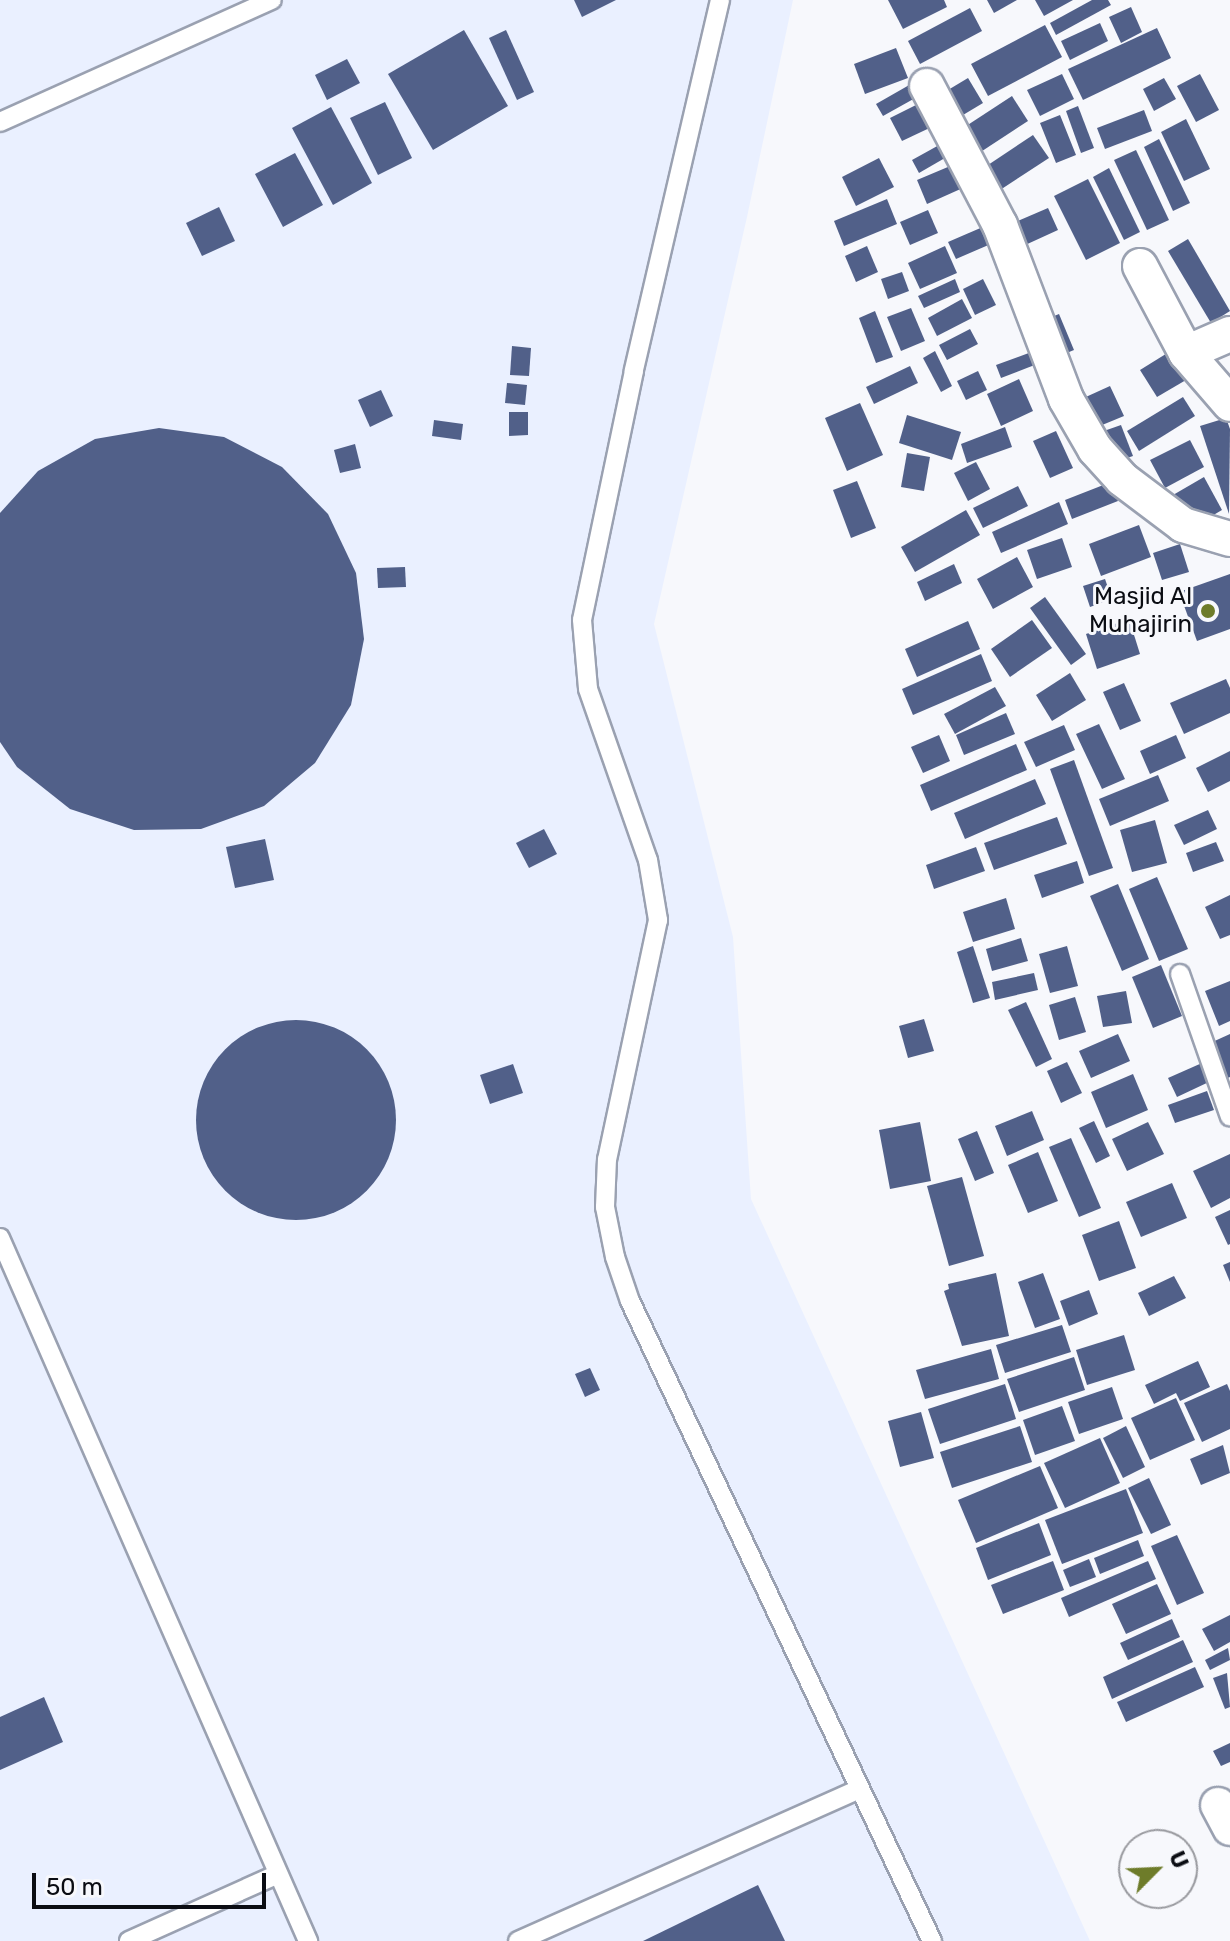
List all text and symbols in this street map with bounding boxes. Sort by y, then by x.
place label: Masjid Al Muhajirin [1089,583,1192,639]
marker: Masjid Al Muhajirin [1199,602,1217,620]
north arrow [1118,1829,1198,1909]
text: U [1163,1847,1194,1873]
scale bar [36,1857,270,1907]
text: 50 m [46,1873,103,1901]

